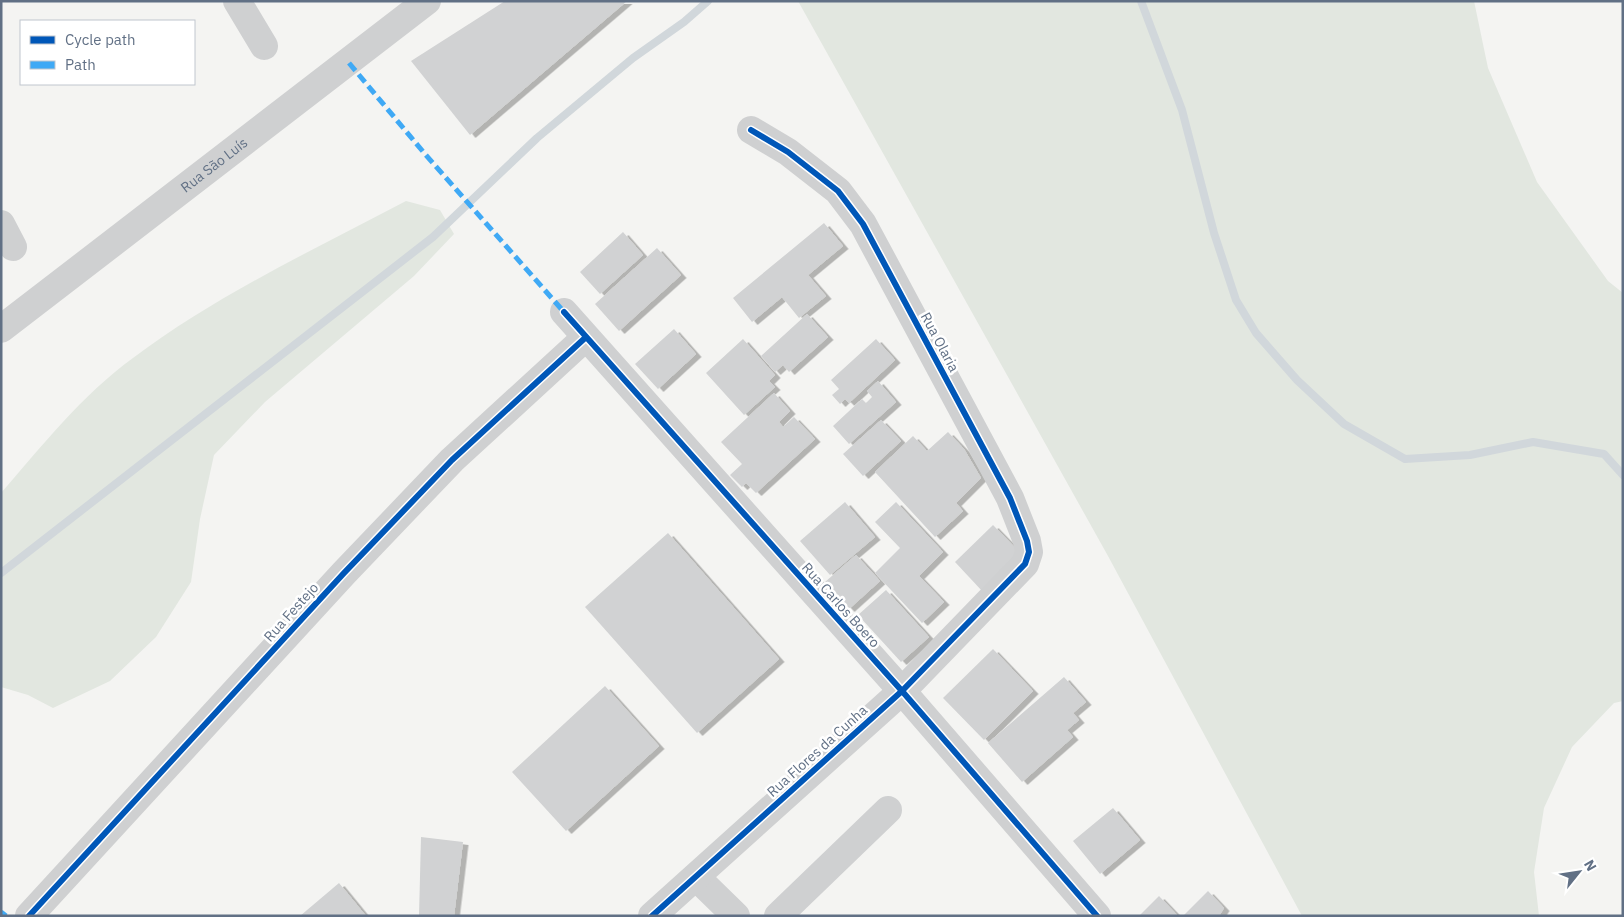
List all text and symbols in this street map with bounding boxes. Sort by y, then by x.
legend [20,20,195,85]
text: Cycle path [65,30,136,49]
text: Path [65,55,96,74]
street label: Rua São Luís [177,133,251,196]
street label: Rua Olaria [917,309,963,375]
street label: Rua Carlos Boero [798,559,884,651]
street label: Rua Festejo [260,579,322,645]
street label: Rua Flores da Cunha [763,701,871,801]
north arrow [1554,847,1604,897]
text: N [1580,857,1601,874]

